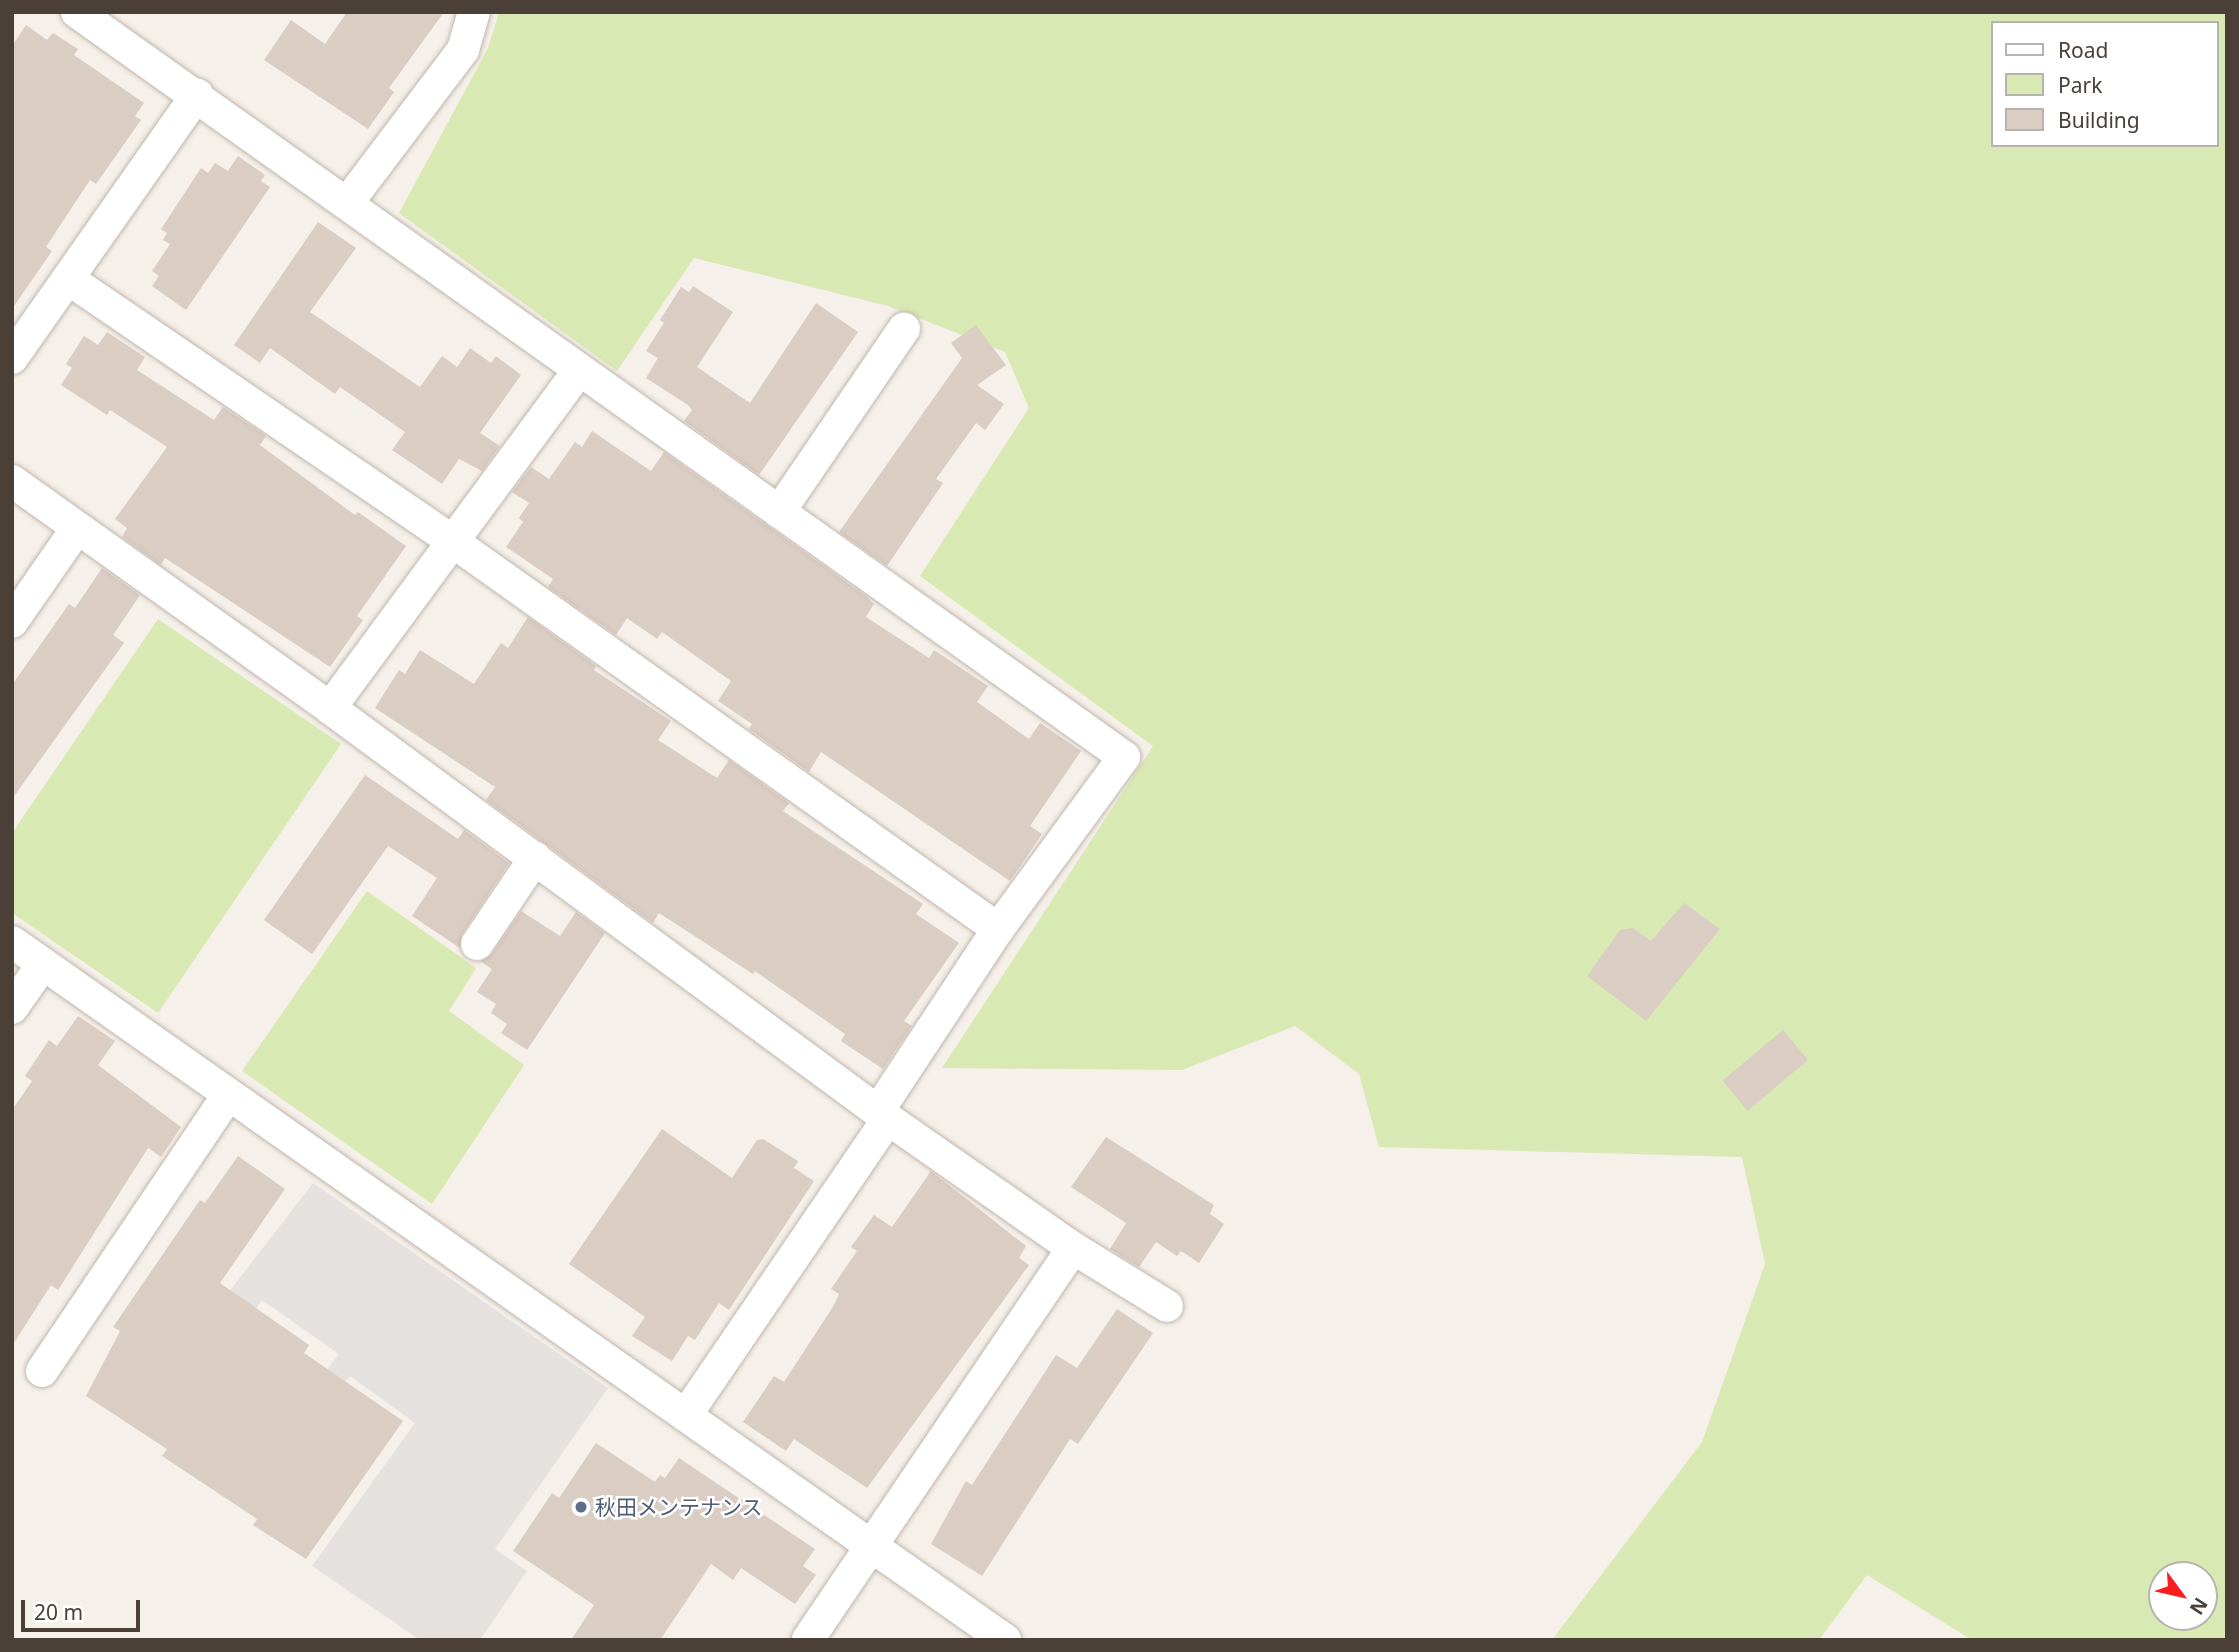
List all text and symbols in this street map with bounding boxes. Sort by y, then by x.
legend [1990,21,2218,147]
text: Road [2058,36,2108,64]
text: Park [2058,71,2102,99]
text: Building [2058,106,2140,134]
place label: 秋田メンテナンス [595,1494,763,1520]
marker: 秋田メンテナンス [573,1499,589,1515]
north arrow [2148,1561,2218,1631]
scale bar [24,1586,144,1630]
text: N [2184,1593,2214,1620]
text: 20 m [34,1598,83,1626]

